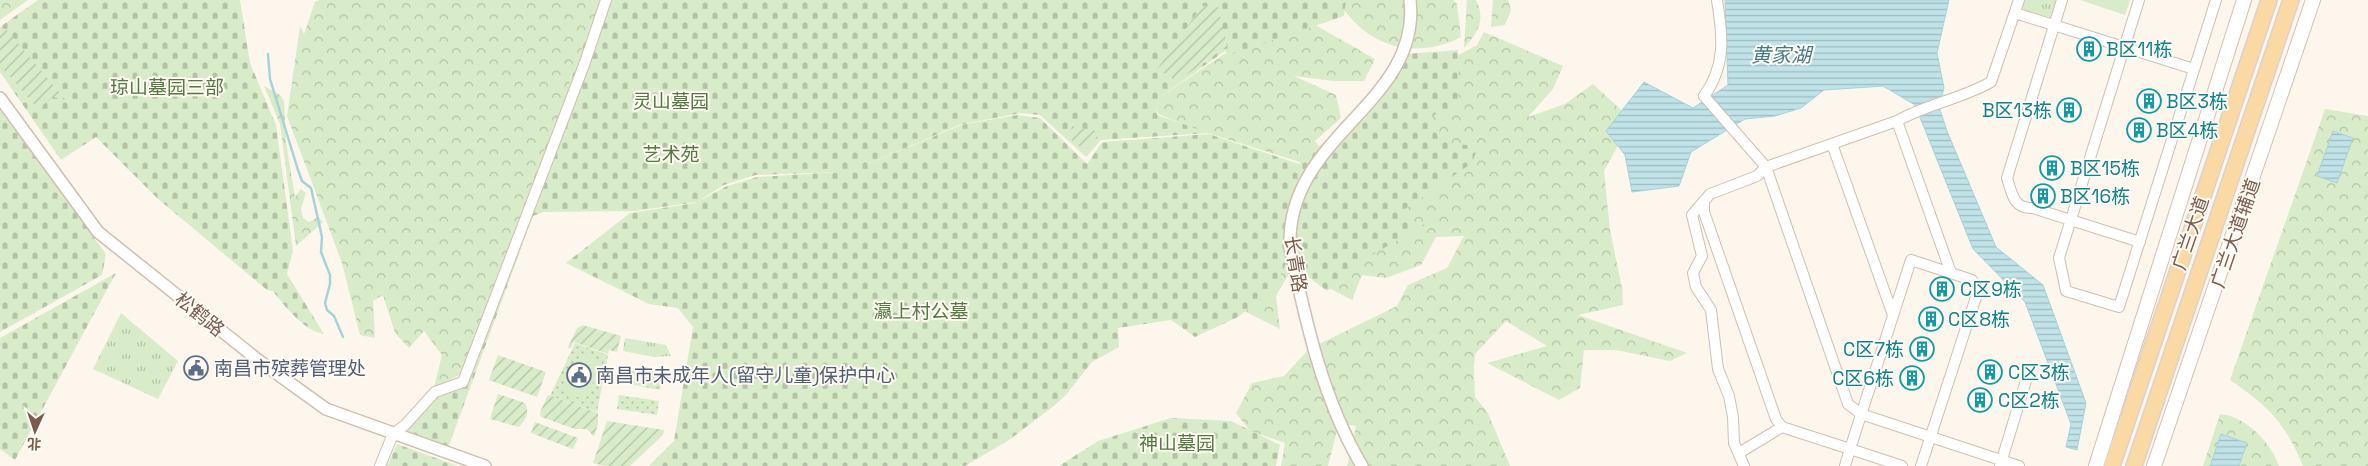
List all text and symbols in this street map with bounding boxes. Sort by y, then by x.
building icon: B区11栋 [2076,36,2102,62]
place label: B区11栋 [2106,37,2172,62]
water label: 黄家湖 [1751,42,1814,68]
park label: 琼山墓园三部 [110,75,224,100]
building icon: B区3栋 [2136,88,2162,114]
park label: 灵山墓园 [633,89,709,114]
place label: B区3栋 [2166,89,2228,114]
building icon: B区13栋 [2056,97,2082,123]
place label: B区13栋 [1982,98,2052,123]
building icon: B区4栋 [2126,117,2152,143]
place label: B区4栋 [2156,118,2218,143]
park label: 艺术苑 [642,142,700,167]
building icon: B区15栋 [2039,155,2065,181]
place label: B区15栋 [2070,156,2140,181]
street label: 广兰大道辅道 [2205,175,2266,291]
building icon: B区16栋 [2030,183,2056,209]
place label: B区16栋 [2060,184,2130,209]
street label: 广兰大道 [2166,193,2215,273]
street label: 长青路 [1279,234,1312,294]
building icon: C区9栋 [1929,276,1955,302]
place label: C区9栋 [1960,277,2022,302]
street label: 松鹤路 [170,287,230,342]
park label: 瀛上村公墓 [873,299,969,324]
building icon: C区8栋 [1918,306,1944,332]
place label: C区8栋 [1948,307,2010,332]
building icon: C区7栋 [1909,336,1935,362]
place label: C区7栋 [1843,337,1904,362]
public building icon: 南昌市殡葬管理处 [183,355,209,381]
place label: 南昌市殡葬管理处 [214,356,366,381]
building icon: C区3栋 [1977,359,2003,385]
place label: C区3栋 [2008,360,2070,385]
public building icon: 南昌市未成年人(留守儿童)保护中心 [566,362,592,388]
place label: 南昌市未成年人(留守儿童)保护中心 [596,363,895,388]
building icon: C区6栋 [1899,365,1925,391]
place label: C区6栋 [1832,366,1894,391]
building icon: C区2栋 [1967,387,1993,413]
place label: C区2栋 [1998,388,2060,413]
north arrow [10,406,60,456]
park label: 神山墓园 [1139,431,1215,456]
text: 北 [27,435,42,453]

